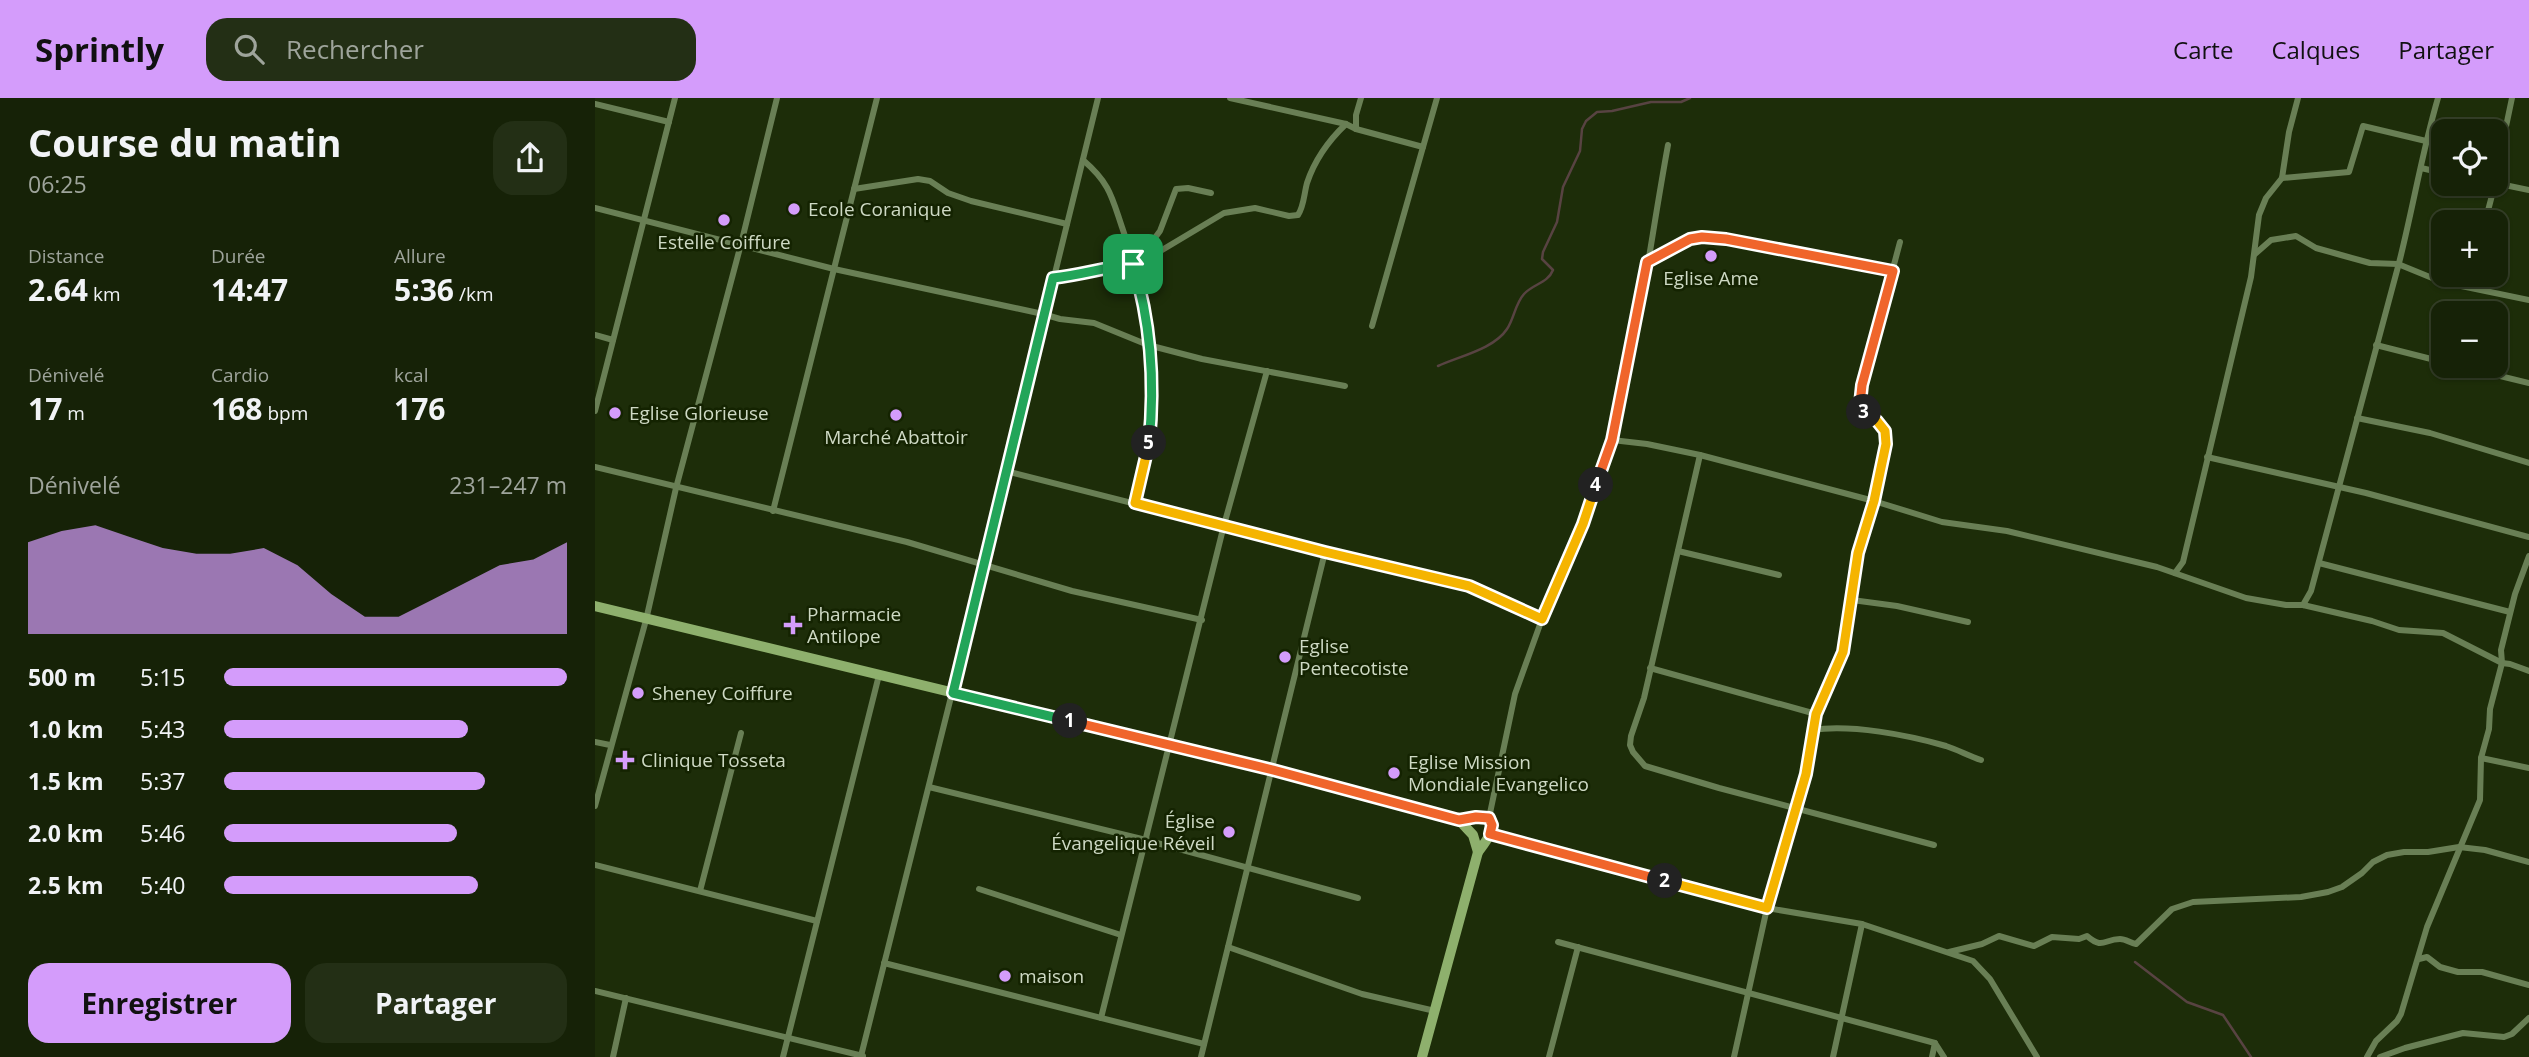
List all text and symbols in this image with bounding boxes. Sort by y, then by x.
search box [206,18,696,81]
text: Sprintly [35,27,164,72]
icon: search [230,30,268,68]
text: Rechercher [286,31,424,67]
text: Carte [2173,33,2233,66]
text: Calques [2271,33,2360,66]
text: Partager [2398,33,2494,66]
text: Course du matin [28,116,341,168]
map controls [2431,119,2508,378]
button: locate [2431,119,2508,196]
button: share [493,121,567,195]
text: 06:25 [28,168,87,200]
place label: Ecole Coranique [808,196,952,222]
marker: Ecole Coranique [786,201,802,217]
button: + [2431,210,2508,287]
marker: Estelle Coiffure [716,212,732,228]
place label: Estelle Coiffure [657,229,791,255]
pin [1103,234,1163,294]
text: Distance [28,243,104,269]
text: Durée [211,243,266,269]
text: Allure [394,243,446,269]
icon: arrive [1114,245,1152,283]
marker: Eglise Ame [1703,248,1719,264]
place label: Eglise Ame [1663,265,1759,291]
text: 2.64 [28,269,88,310]
text: 14:47 [211,269,288,310]
text: 5:36 [394,269,454,310]
text: km [88,281,121,307]
text: /km [454,281,494,307]
button: − [2431,301,2508,378]
text: Dénivelé [28,362,105,388]
text: Cardio [211,362,269,388]
text: kcal [394,362,428,388]
text: 17 [28,388,62,429]
text: 168 [211,388,262,429]
text: 176 [394,388,445,429]
pin: 3 [1847,394,1881,430]
text: 3 [1858,398,1869,424]
text: m [62,400,85,426]
text: bpm [262,400,308,426]
place label: Eglise Glorieuse [629,400,769,426]
marker: Eglise Glorieuse [607,405,623,421]
marker: Marché Abattoir [888,407,904,423]
place label: Marché Abattoir [824,424,968,450]
pin: 5 [1131,426,1167,460]
text: 5 [1143,429,1154,455]
pin: 4 [1579,468,1613,502]
text: Dénivelé [28,469,121,501]
text: 231–247 m [449,469,567,501]
text: 4 [1590,471,1601,497]
place label: Pharmacie Antilope [807,601,901,649]
marker: Pharmacie Antilope [785,617,801,633]
place label: Eglise Pentecotiste [1299,633,1409,681]
marker: Eglise Pentecotiste [1277,649,1293,665]
text: 500 m [28,661,96,693]
text: 5:15 [140,661,186,693]
place label: Sheney Coiffure [652,680,793,706]
marker: Sheney Coiffure [630,685,646,701]
pin: 1 [1053,704,1087,738]
text: 1 [1064,707,1075,733]
text: 1.0 km [28,713,104,745]
text: 5:43 [140,713,186,745]
place label: Clinique Tosseta [641,747,786,773]
place label: Eglise Mission Mondiale Evangelico [1408,749,1589,797]
marker: Clinique Tosseta [615,750,635,770]
text: 1.5 km [28,765,104,797]
text: 5:37 [140,765,186,797]
marker: Eglise Mission Mondiale Evangelico [1386,765,1402,781]
place label: Église Évangelique Réveil [1051,808,1215,856]
text: 2.0 km [28,817,104,849]
text: 5:46 [140,817,186,849]
marker: Église Évangelique Réveil [1221,824,1237,840]
pin: 2 [1647,864,1683,898]
text: 2 [1659,867,1670,893]
text: 2.5 km [28,869,104,901]
text: 5:40 [140,869,186,901]
button: Enregistrer [28,963,291,1043]
button: Partager [305,963,567,1043]
place label: maison [1019,963,1084,989]
marker: maison [997,968,1013,984]

